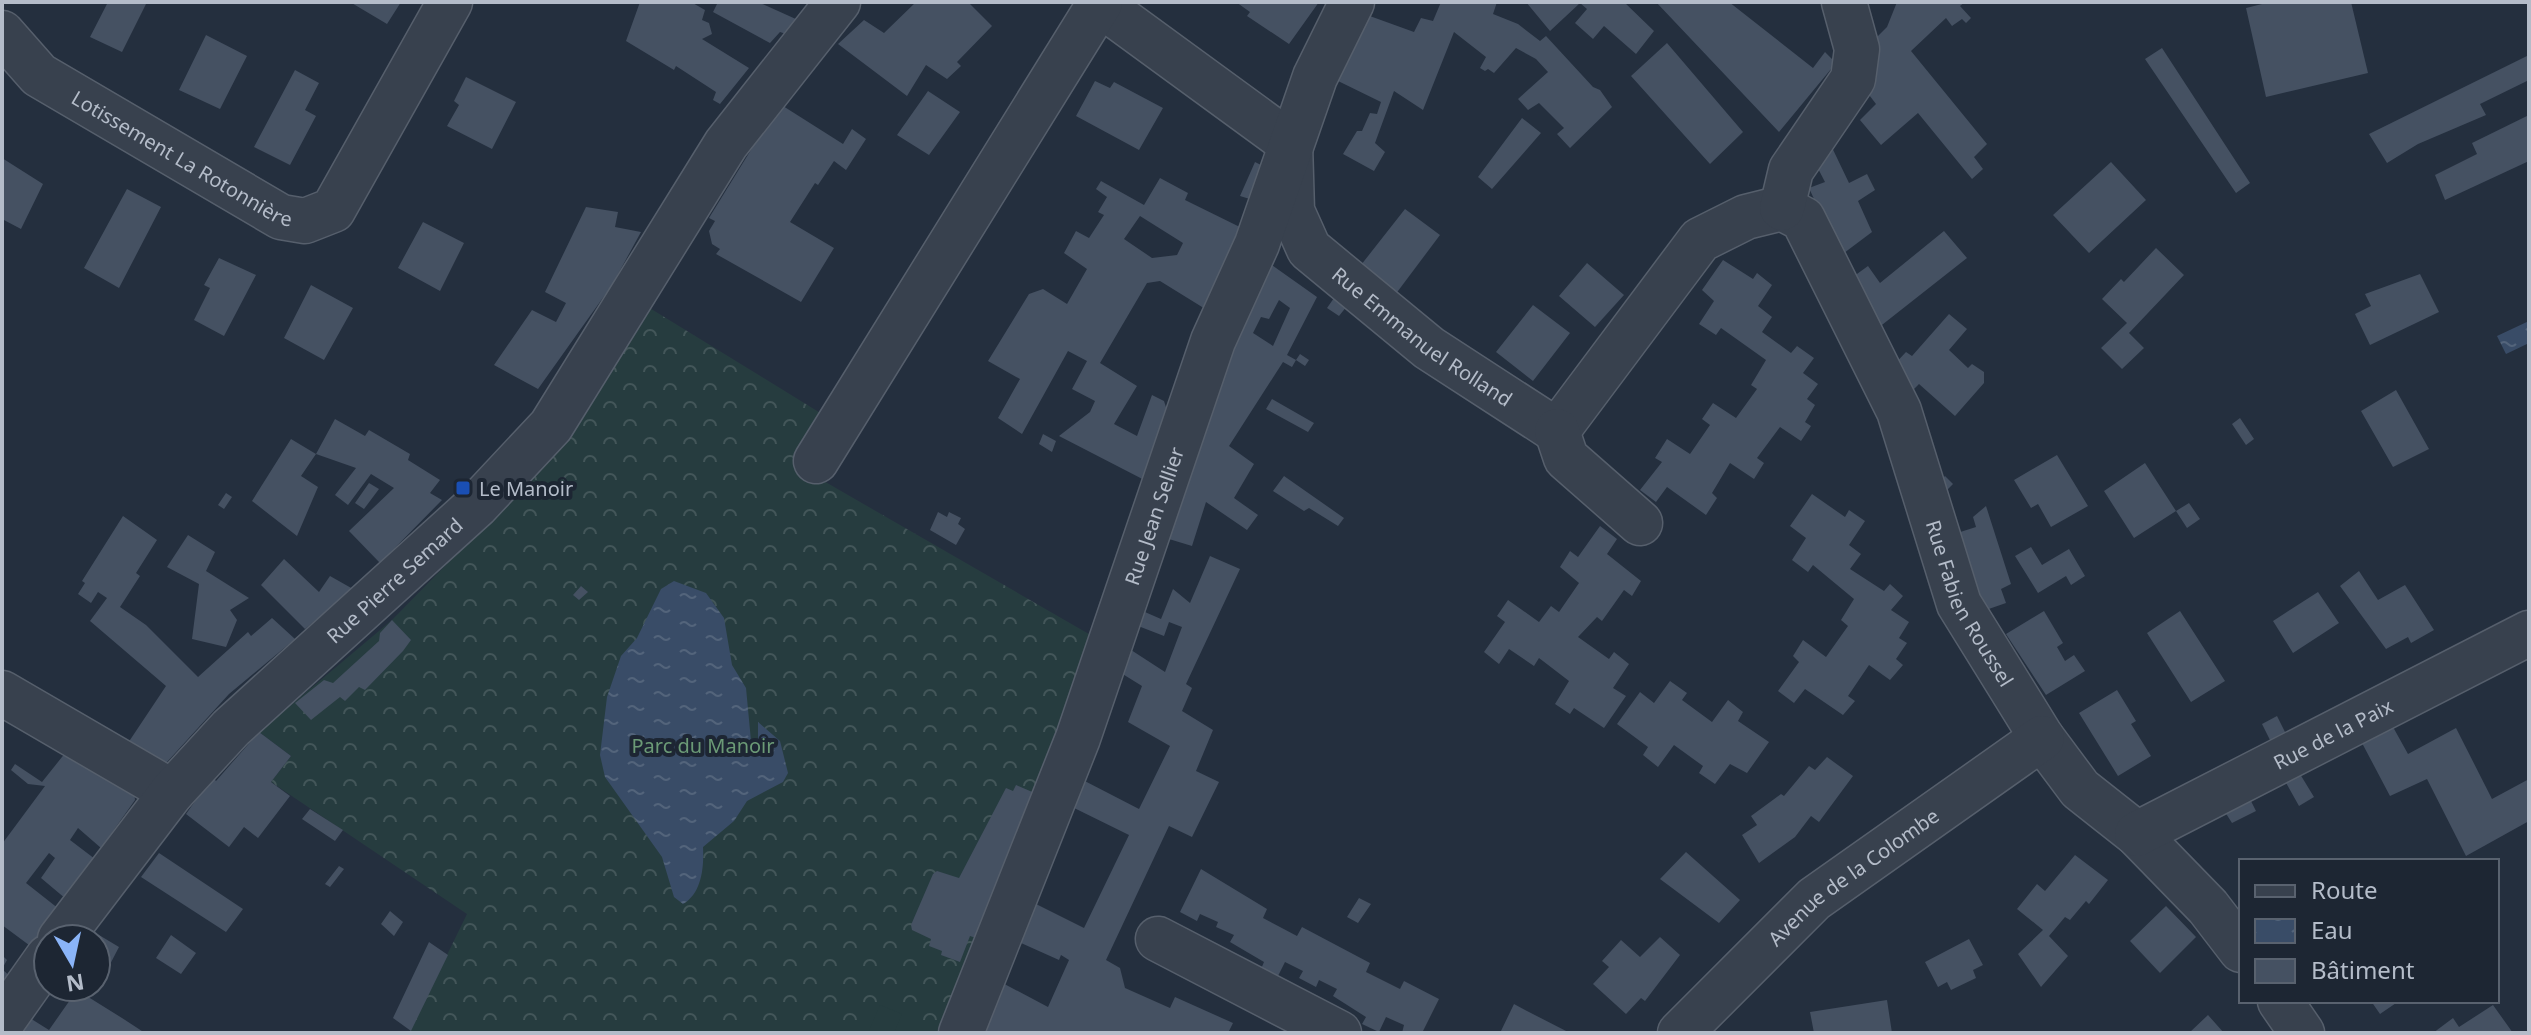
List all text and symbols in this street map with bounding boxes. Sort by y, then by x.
street label: Lotissement La Rotonnière [67,84,294,232]
street label: Rue Emmanuel Rolland [1327,260,1518,412]
street label: Rue Jean Sellier [1118,443,1190,588]
place label: Le Manoir [479,475,573,502]
marker: Le Manoir [454,479,472,497]
street label: Rue Pierre Semard [320,511,468,649]
street label: Rue Fabien Roussel [1920,517,2020,691]
street label: Rue de la Paix [2268,692,2397,775]
park label: Parc du Manoir [631,732,775,759]
street label: Avenue de la Colombe [1762,802,1944,951]
legend [2239,859,2499,1003]
text: Route [2311,873,2377,906]
text: Eau [2311,913,2353,946]
north arrow [32,923,112,1003]
text: Bâtiment [2311,953,2415,986]
text: N [64,968,86,1000]

